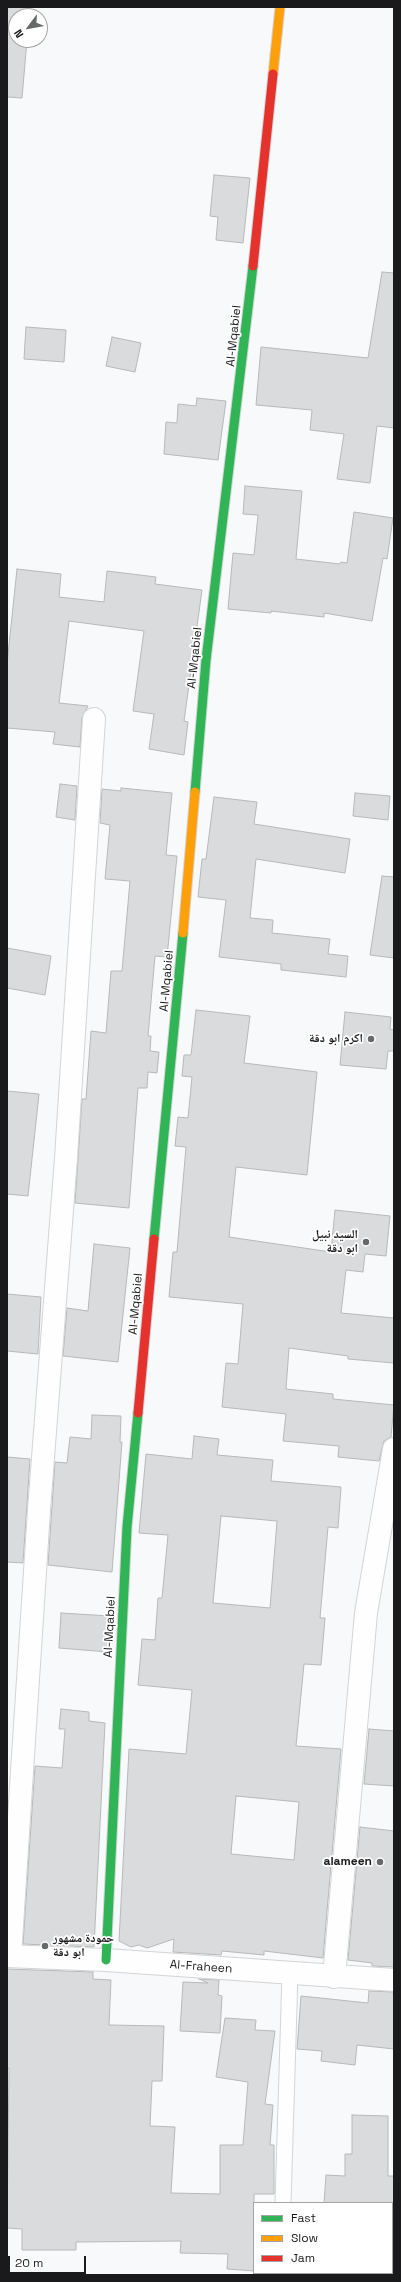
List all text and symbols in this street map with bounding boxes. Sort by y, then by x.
north arrow [8,8,48,48]
text: N [11,27,27,41]
street label: Al-Mqabiel [224,305,244,367]
street label: Al-Mqabiel [185,627,205,689]
street label: Al-Mqabiel [157,950,177,1012]
place label: اكرم ابو دقة [309,1032,363,1046]
marker: اكرم ابو دقة [366,1034,376,1044]
place label: السيد نبيل ابو دقة [312,1228,358,1256]
marker: السيد نبيل ابو دقة [361,1237,371,1247]
street label: Al-Mqabiel [126,1273,146,1335]
street label: Al-Mqabiel [101,1596,119,1658]
place label: alameen [323,1855,372,1869]
marker: alameen [375,1857,385,1867]
place label: حمودة مشهور ابو دقة [53,1932,114,1960]
marker: حمودة مشهور ابو دقة [40,1941,50,1951]
street label: Al-Fraheen [169,1958,233,1976]
legend [253,2202,393,2274]
text: Fast [291,2210,316,2226]
text: Slow [291,2230,318,2246]
scale bar [10,2248,88,2274]
text: Jam [291,2250,315,2266]
text: 20 m [15,2255,43,2271]

